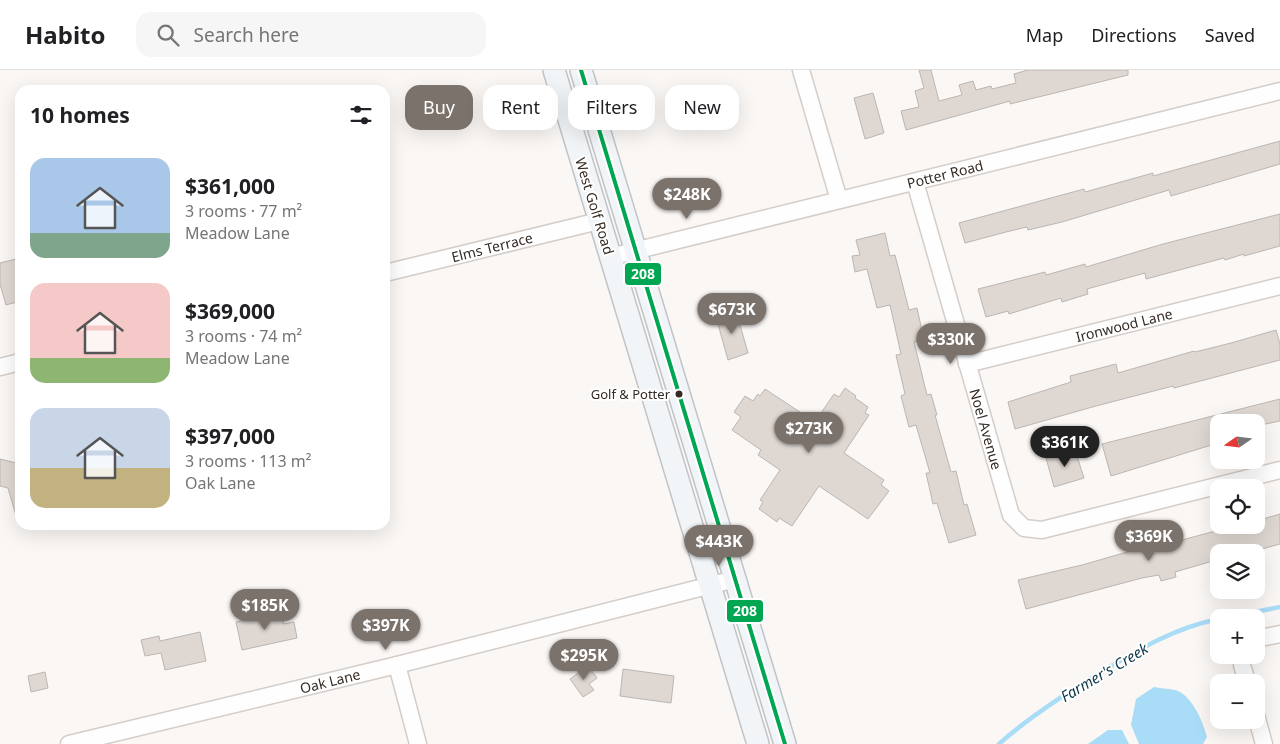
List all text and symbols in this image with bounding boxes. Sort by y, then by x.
search box [136,12,486,57]
text: Habito [25,18,106,51]
icon: search [154,21,182,49]
text: Search here [194,22,299,48]
text: Map [1026,23,1063,47]
text: Directions [1091,23,1177,47]
text: Saved [1205,23,1255,47]
chip: Buy [405,85,473,130]
chip: Rent [483,85,558,130]
chip: Filters [568,85,655,130]
chip: New [665,85,739,130]
text: 10 homes [30,101,130,129]
icon: filters [347,101,375,129]
street label: West Golf Road [571,155,619,257]
street label: Potter Road [905,155,985,193]
text: $361,000 [185,172,275,200]
icon: home [70,178,130,238]
pin: $248K [652,178,722,220]
text: $248K [663,183,711,205]
text: 3 rooms · 77 m² [185,200,302,222]
text: Meadow Lane [185,222,290,244]
street label: Elms Terrace [449,228,535,266]
line badge: 208 [624,262,662,286]
text: 208 [631,264,655,283]
pin: $673K [697,292,767,335]
text: $369,000 [185,297,275,325]
text: $673K [708,298,756,320]
icon: home [70,303,130,363]
street label: Ironwood Lane [1074,304,1175,346]
pin: $330K [916,322,986,365]
text: 3 rooms · 74 m² [185,325,302,347]
text: $330K [927,328,975,350]
text: Meadow Lane [185,347,290,369]
place label: Golf & Potter [591,385,671,403]
street label: Noel Avenue [965,386,1007,472]
marker: Golf & Potter [674,389,684,399]
pin: $273K [774,412,844,454]
north arrow [1210,414,1265,469]
map controls [1210,414,1265,729]
text: $273K [785,417,833,439]
text: $397,000 [185,422,275,450]
pin: $361K [1030,426,1100,468]
icon: home [70,428,130,488]
text: $361K [1041,431,1089,453]
text: 3 rooms · 113 m² [185,450,311,472]
text: Oak Lane [185,472,255,494]
button: locate [1210,479,1265,534]
pin: $369K [1114,520,1184,562]
pin: $443K [684,524,754,567]
text: $369K [1125,525,1173,547]
text: $443K [695,530,743,552]
button: layers [1210,544,1265,599]
pin: $185K [230,588,300,631]
text: $185K [241,594,289,616]
line badge: 208 [726,599,764,623]
text: 208 [733,601,757,620]
pin: $397K [351,608,421,651]
button: + [1210,609,1265,664]
text: $397K [362,614,410,636]
pin: $295K [549,638,619,681]
water label: Farmer's Creek [1056,638,1152,706]
text: $295K [560,644,608,666]
street label: Oak Lane [298,664,362,698]
button: − [1210,674,1265,729]

